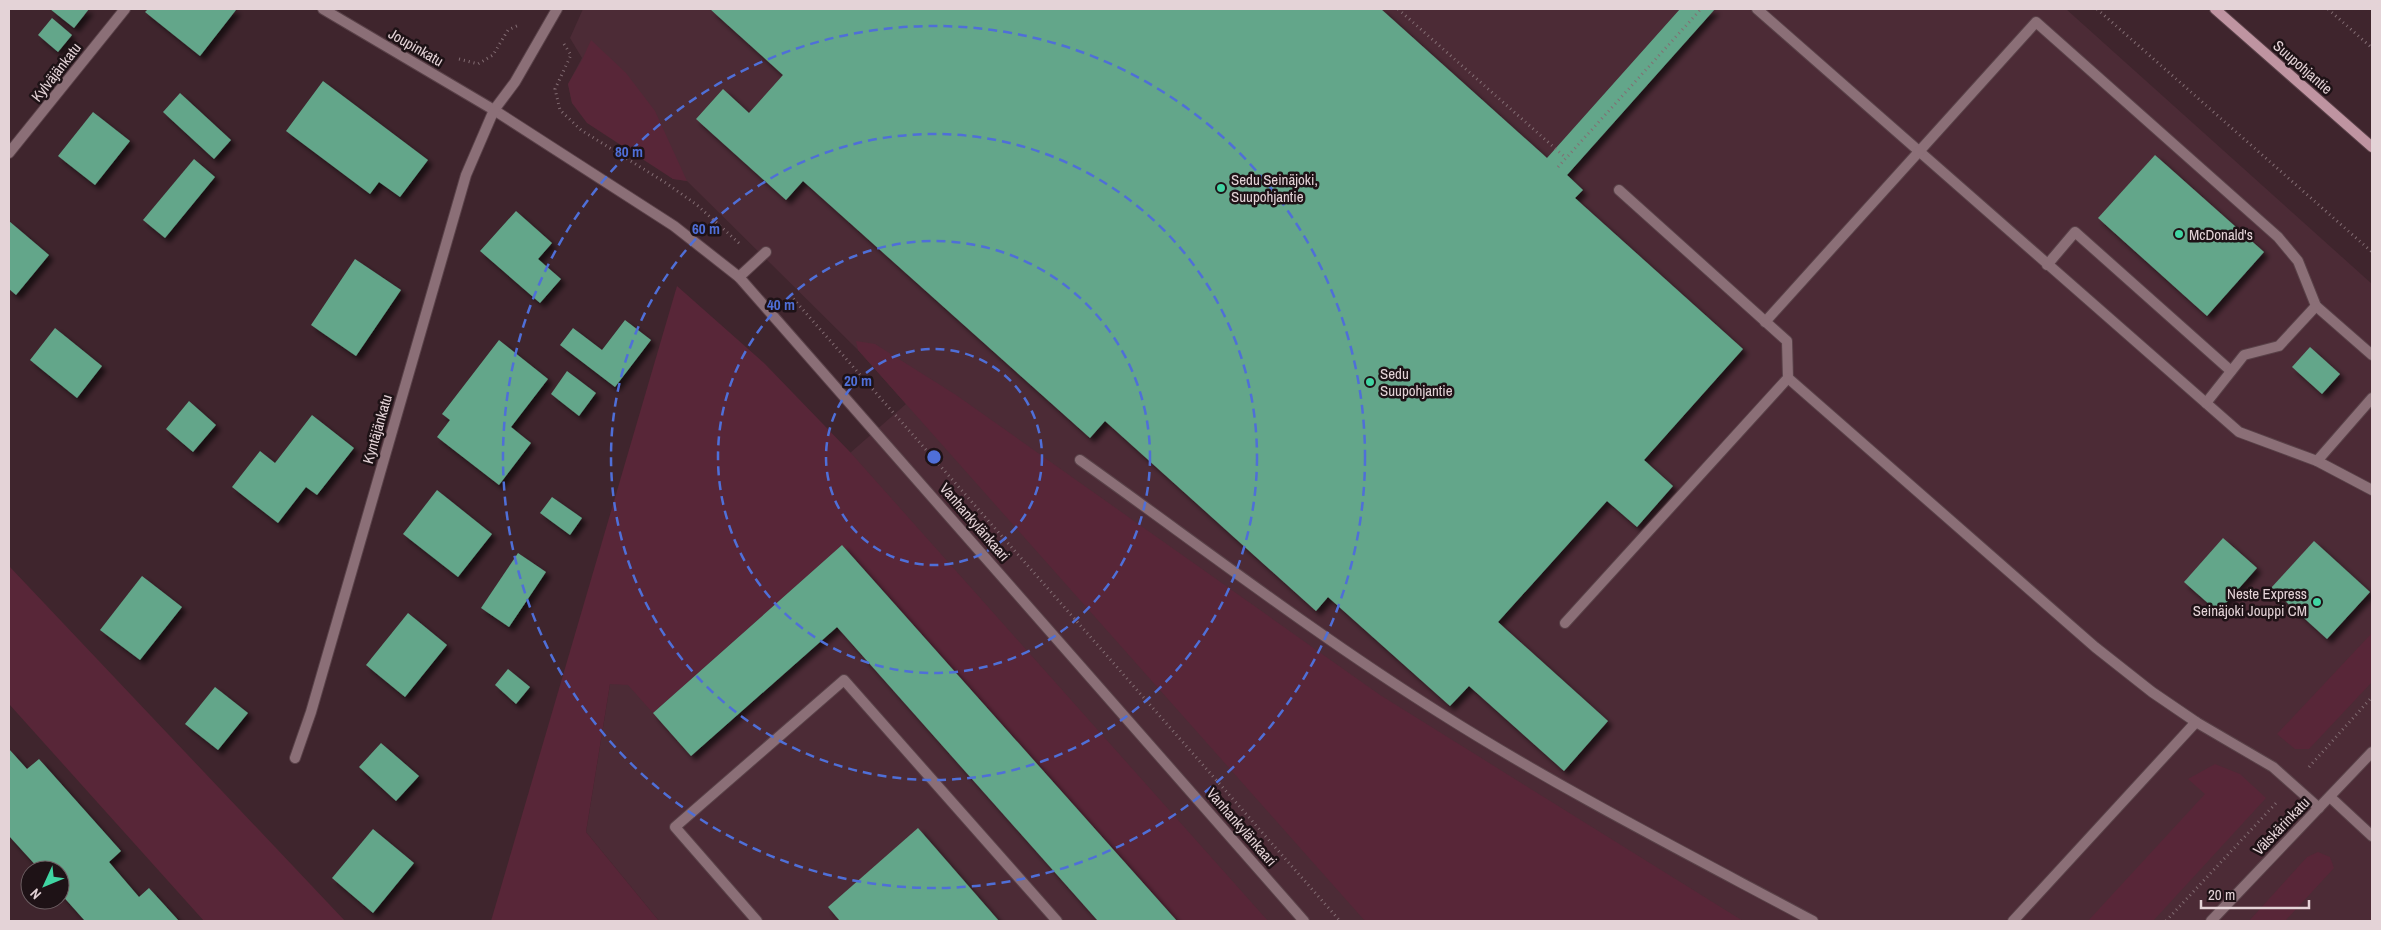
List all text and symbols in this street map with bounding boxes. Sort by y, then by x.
street label: Joupinkatu [385,23,447,71]
street label: Suupohjantie [2269,35,2337,99]
street label: Kylväjänkatu [26,38,86,106]
text: 80 m [615,141,643,162]
place label: Sedu Seinäjoki, Suupohjantie [1231,169,1318,207]
marker: Sedu Seinäjoki, Suupohjantie [1215,182,1227,194]
text: 60 m [692,218,720,239]
place label: McDonald's [2189,224,2253,245]
marker: McDonald's [2173,228,2185,240]
text: 40 m [767,294,795,315]
place label: Sedu Suupohjantie [1380,363,1453,401]
text: 20 m [844,370,872,391]
marker: Sedu Suupohjantie [1364,376,1376,388]
street label: Kyntäjänkatu [357,392,397,466]
centre of rings [925,448,943,466]
street label: Vanhankylänkaari [935,478,1015,566]
place label: Neste Express Seinäjoki Jouppi CM [2193,583,2307,621]
marker: Neste Express Seinäjoki Jouppi CM [2311,596,2323,608]
street label: Vanhankylänkaari [1202,783,1282,871]
street label: Välskärinkatu [2248,792,2314,860]
north arrow [20,860,70,910]
scale bar [2201,878,2308,910]
text: 20 m [2208,884,2235,905]
text: N [26,885,45,903]

